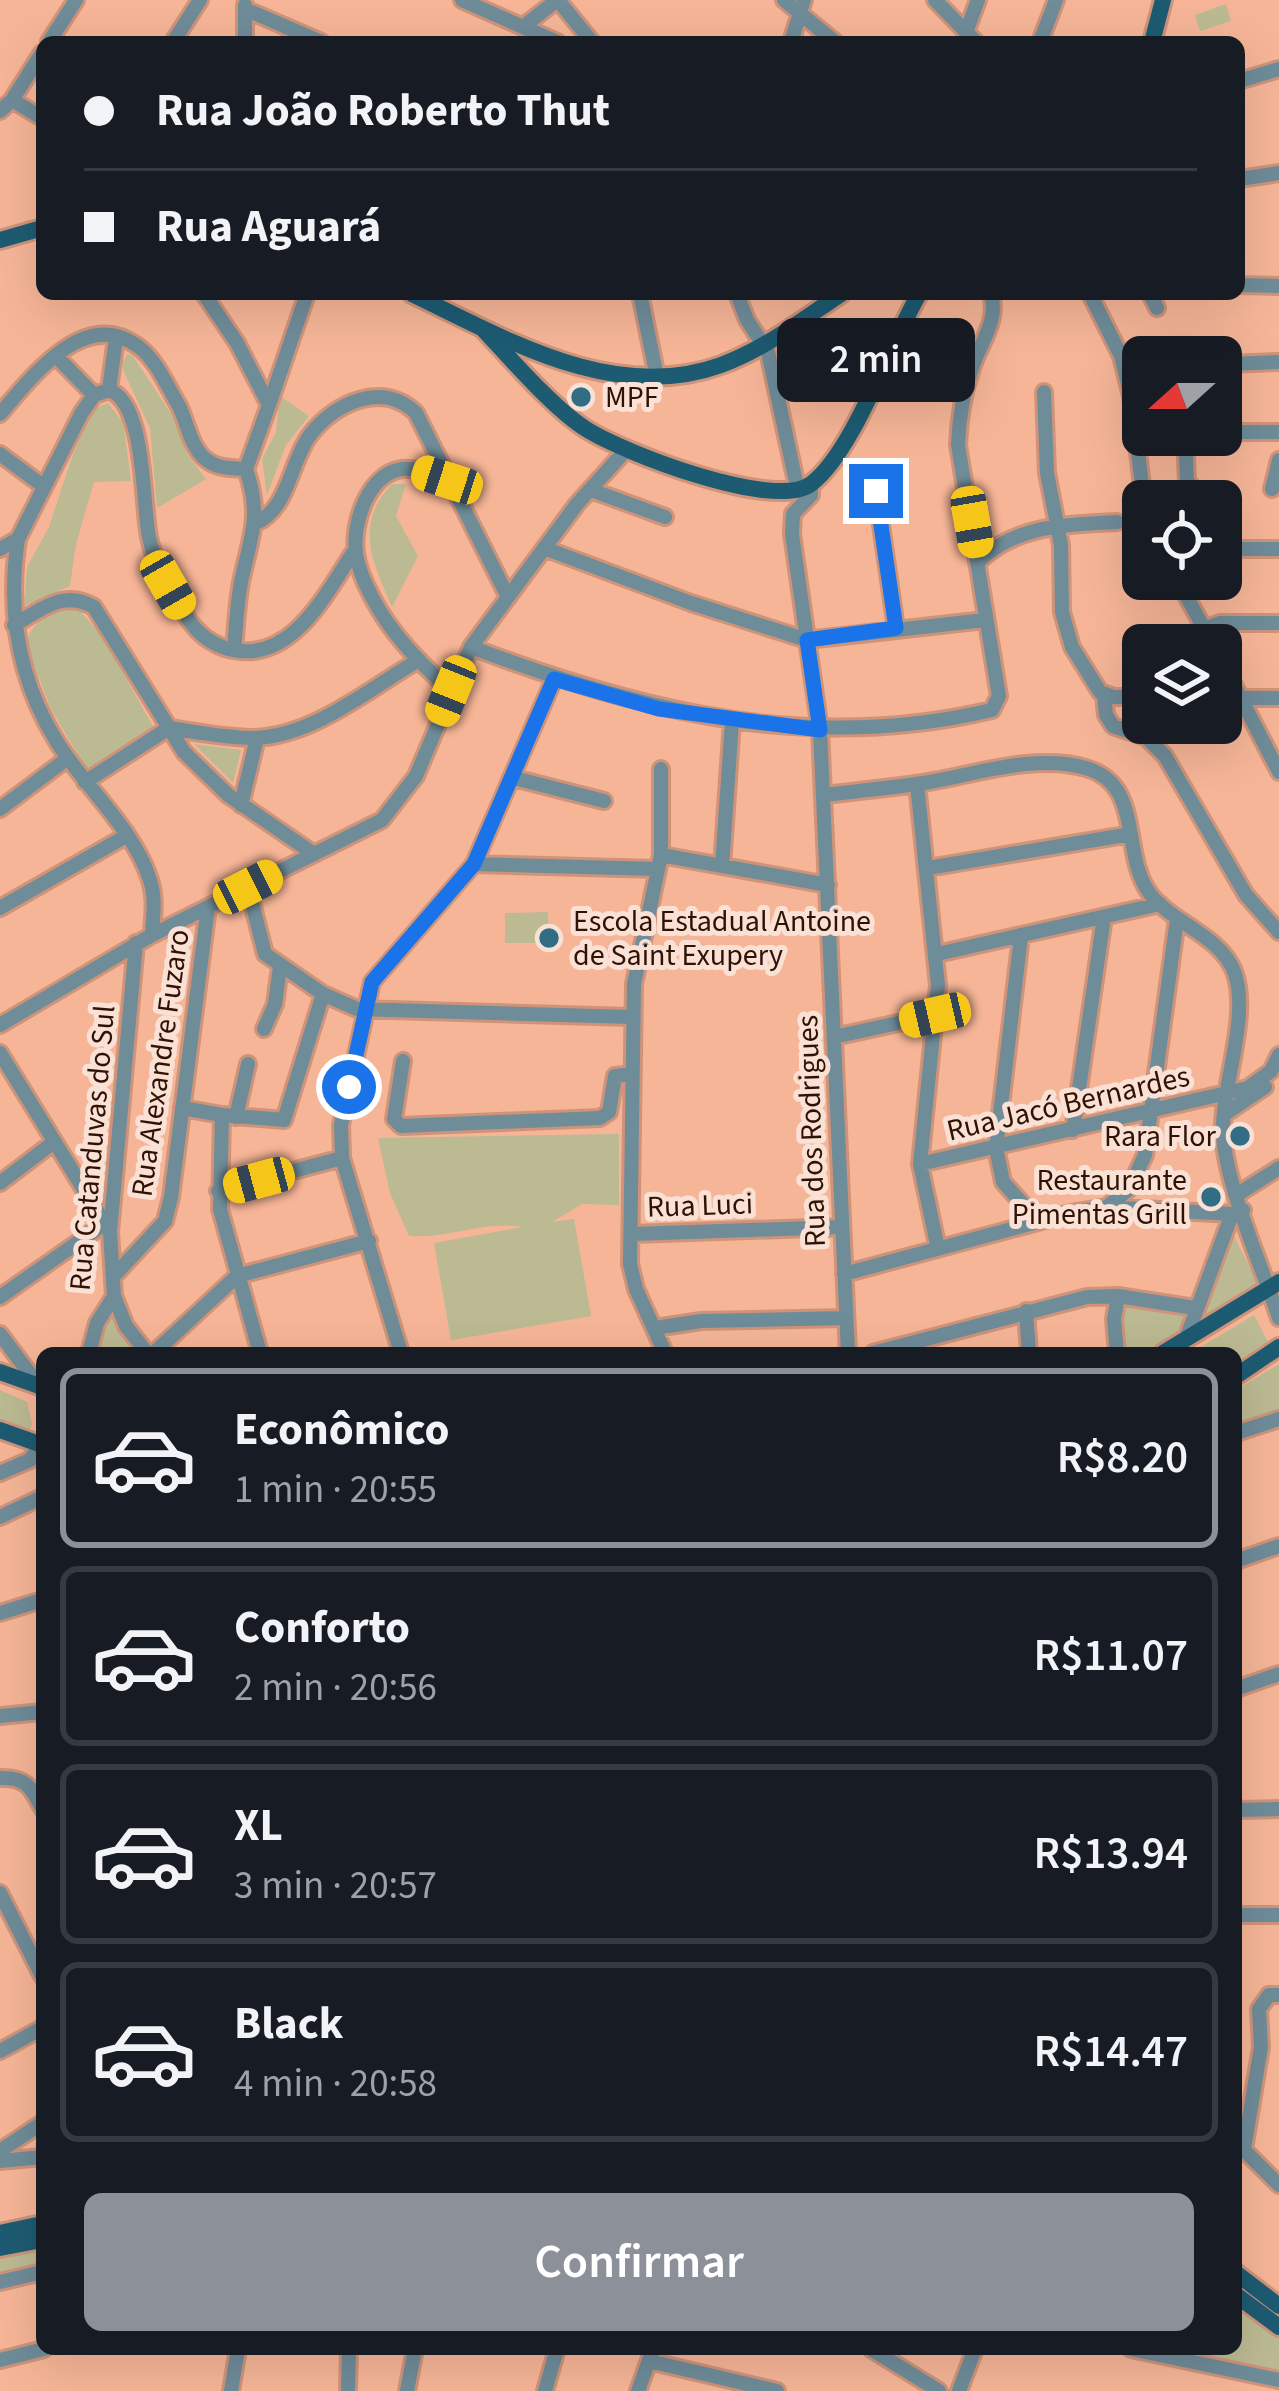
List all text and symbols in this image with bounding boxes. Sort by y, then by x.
text: Rua João Roberto Thut [156,79,610,143]
text: Rua Aguará [156,195,381,259]
callout: 2 min [777,317,975,401]
text: 2 min [830,332,922,388]
north arrow [1122,336,1242,456]
map controls [1122,336,1242,744]
place label: MPF [605,376,659,419]
marker: MPF [568,384,594,410]
car [407,452,487,508]
route end [849,464,903,518]
button: locate [1122,480,1242,600]
car [948,483,996,561]
car [134,545,202,625]
button: layers [1122,624,1242,744]
car [421,651,481,731]
car [208,855,288,919]
place label: Escola Estadual Antoine de Saint Exupery [573,900,871,977]
marker: Escola Estadual Antoine de Saint Exupery [536,925,562,951]
street label: Rua Alexandre Fuzaro [120,927,201,1200]
car [896,989,974,1041]
street label: Rua Catanduvas do Sul [59,1004,126,1293]
street label: Rua dos Rodrigues [786,1014,837,1248]
street label: Rua Jacó Bernardes [942,1055,1194,1152]
route start [322,1060,376,1114]
place label: Rara Flor [1104,1115,1217,1158]
marker: Rara Flor [1227,1123,1253,1149]
car [220,1153,298,1207]
place label: Restaurante Pimentas Grill [1012,1159,1187,1236]
street label: Rua Luci [646,1182,754,1229]
marker: Restaurante Pimentas Grill [1198,1184,1224,1210]
text: Econômico [234,1398,450,1462]
icon: car [90,1404,198,1512]
text: R$8.20 [1057,1426,1188,1490]
text: 1 min · 20:55 [234,1462,437,1518]
text: Conforto [234,1596,410,1660]
icon: car [90,1602,198,1710]
text: R$11.07 [1034,1624,1188,1688]
text: 2 min · 20:56 [234,1660,437,1716]
text: XL [234,1794,283,1858]
icon: car [90,1800,198,1908]
text: R$13.94 [1034,1822,1188,1886]
text: 3 min · 20:57 [234,1858,437,1914]
text: Black [234,1992,344,2056]
icon: car [90,1998,198,2106]
text: R$14.47 [1034,2020,1188,2084]
text: 4 min · 20:58 [234,2056,437,2112]
button: Confirmar [84,2193,1194,2331]

